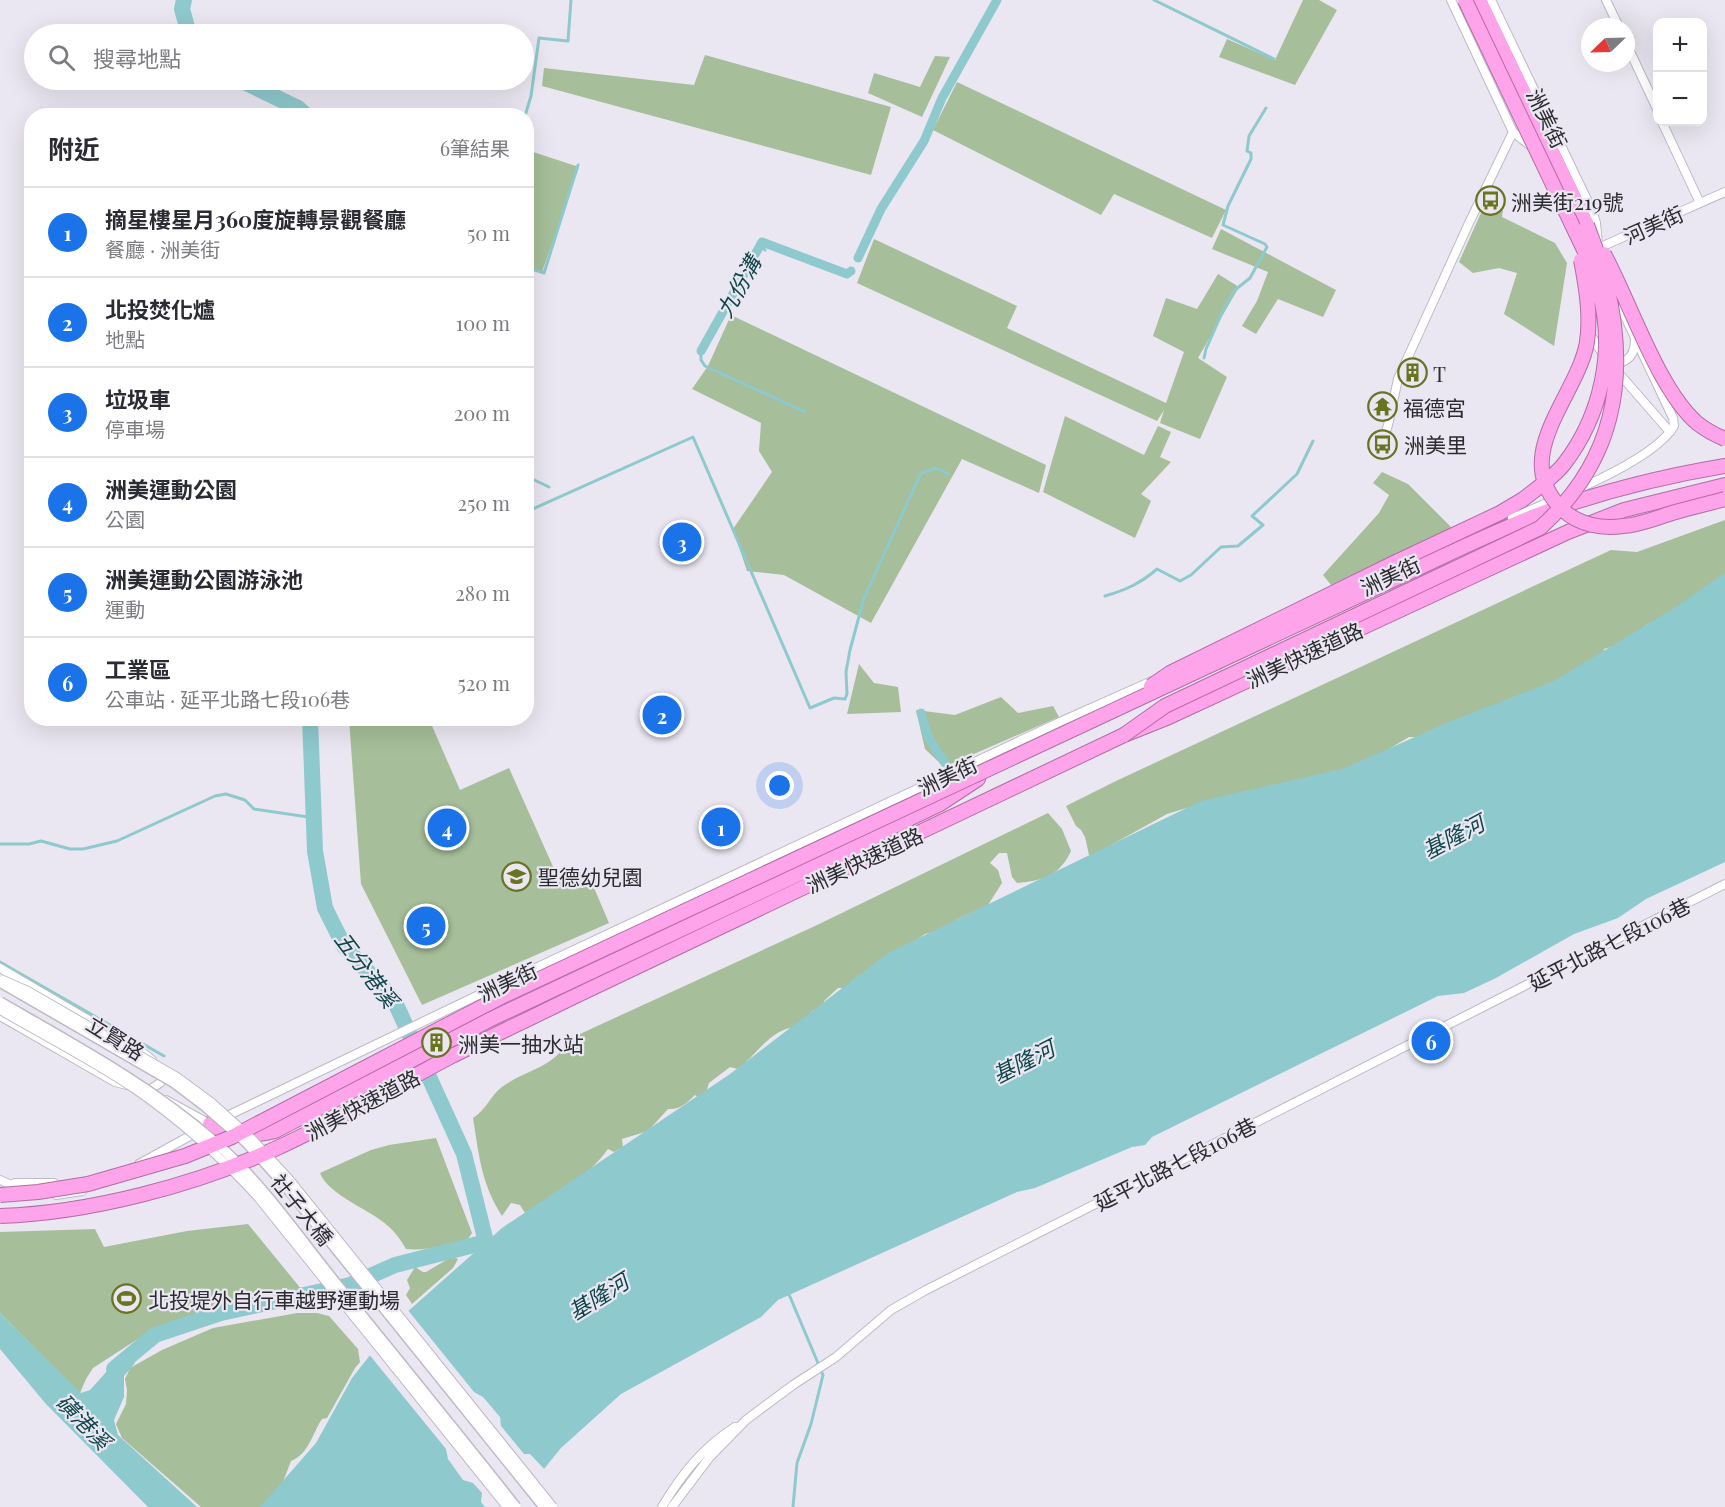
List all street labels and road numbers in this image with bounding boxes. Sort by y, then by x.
street label: 洲美街 [1522,84,1574,152]
street label: 河美街 [1619,198,1687,250]
street label: 洲美街 [1356,549,1424,601]
street label: 洲美快速道路 [1241,615,1367,693]
street label: 洲美街 [913,749,981,801]
street label: 洲美快速道路 [801,820,927,898]
street label: 延平北路七段106巷 [1523,890,1695,996]
street label: 洲美街 [473,955,541,1007]
street label: 立賢路 [82,1008,150,1066]
street label: 洲美快速道路 [300,1062,424,1146]
street label: 延平北路七段106巷 [1089,1110,1261,1216]
street label: 社子大橋 [266,1168,340,1250]

